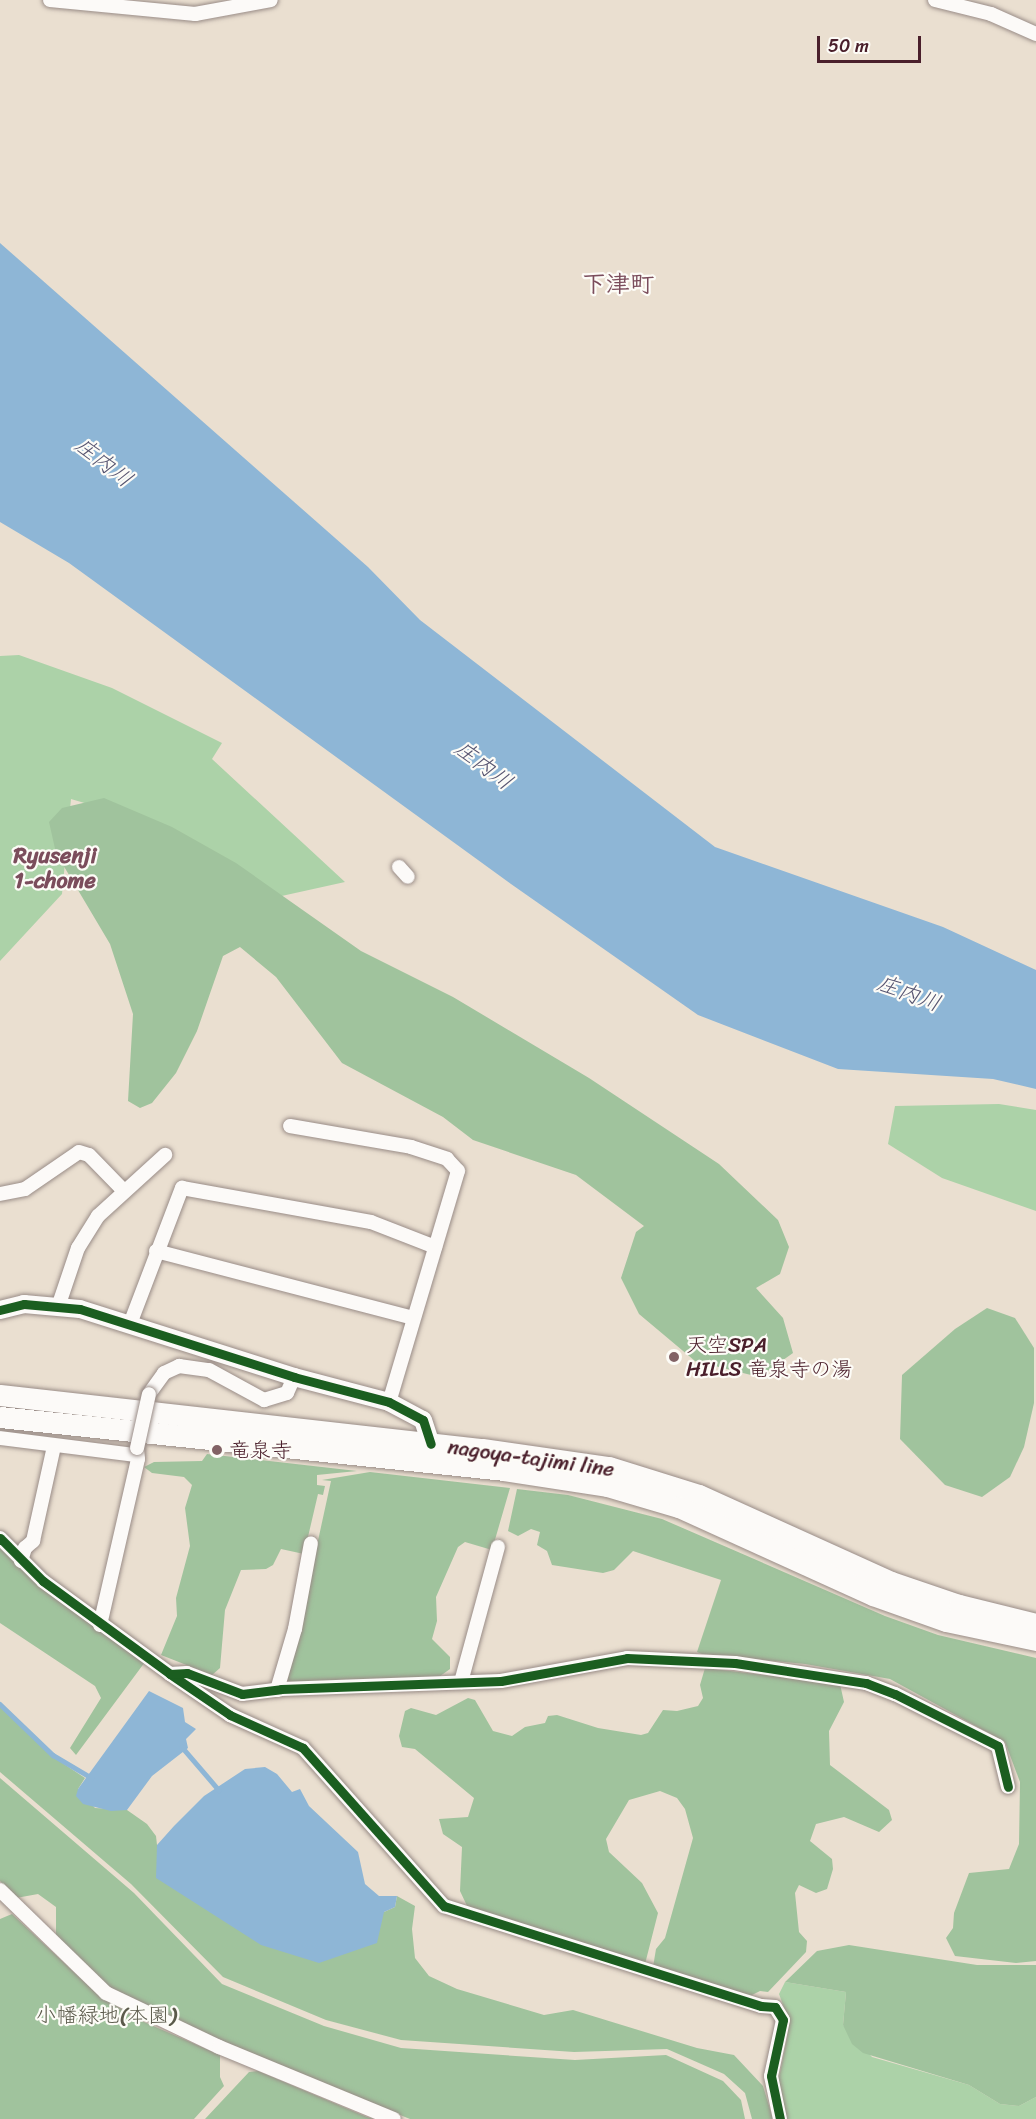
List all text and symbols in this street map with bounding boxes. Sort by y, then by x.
scale bar [820,24,924,62]
text: 50 m [828,30,869,62]
district label: 下津町 [582,271,654,299]
water label: 庄内川 [70,431,138,493]
water label: 庄内川 [450,735,518,795]
district label: Ryusenji 1-chome [13,842,97,894]
water label: 庄内川 [873,969,945,1017]
place label: 天空SPA HILLS 竜泉寺の湯 [686,1332,852,1382]
marker: 天空SPA HILLS 竜泉寺の湯 [667,1350,681,1364]
street label: nagoya-tajimi line [446,1434,616,1482]
place label: 竜泉寺 [229,1437,292,1463]
marker: 竜泉寺 [210,1443,224,1457]
park label: 小幡緑地(本園) [36,2002,176,2028]

